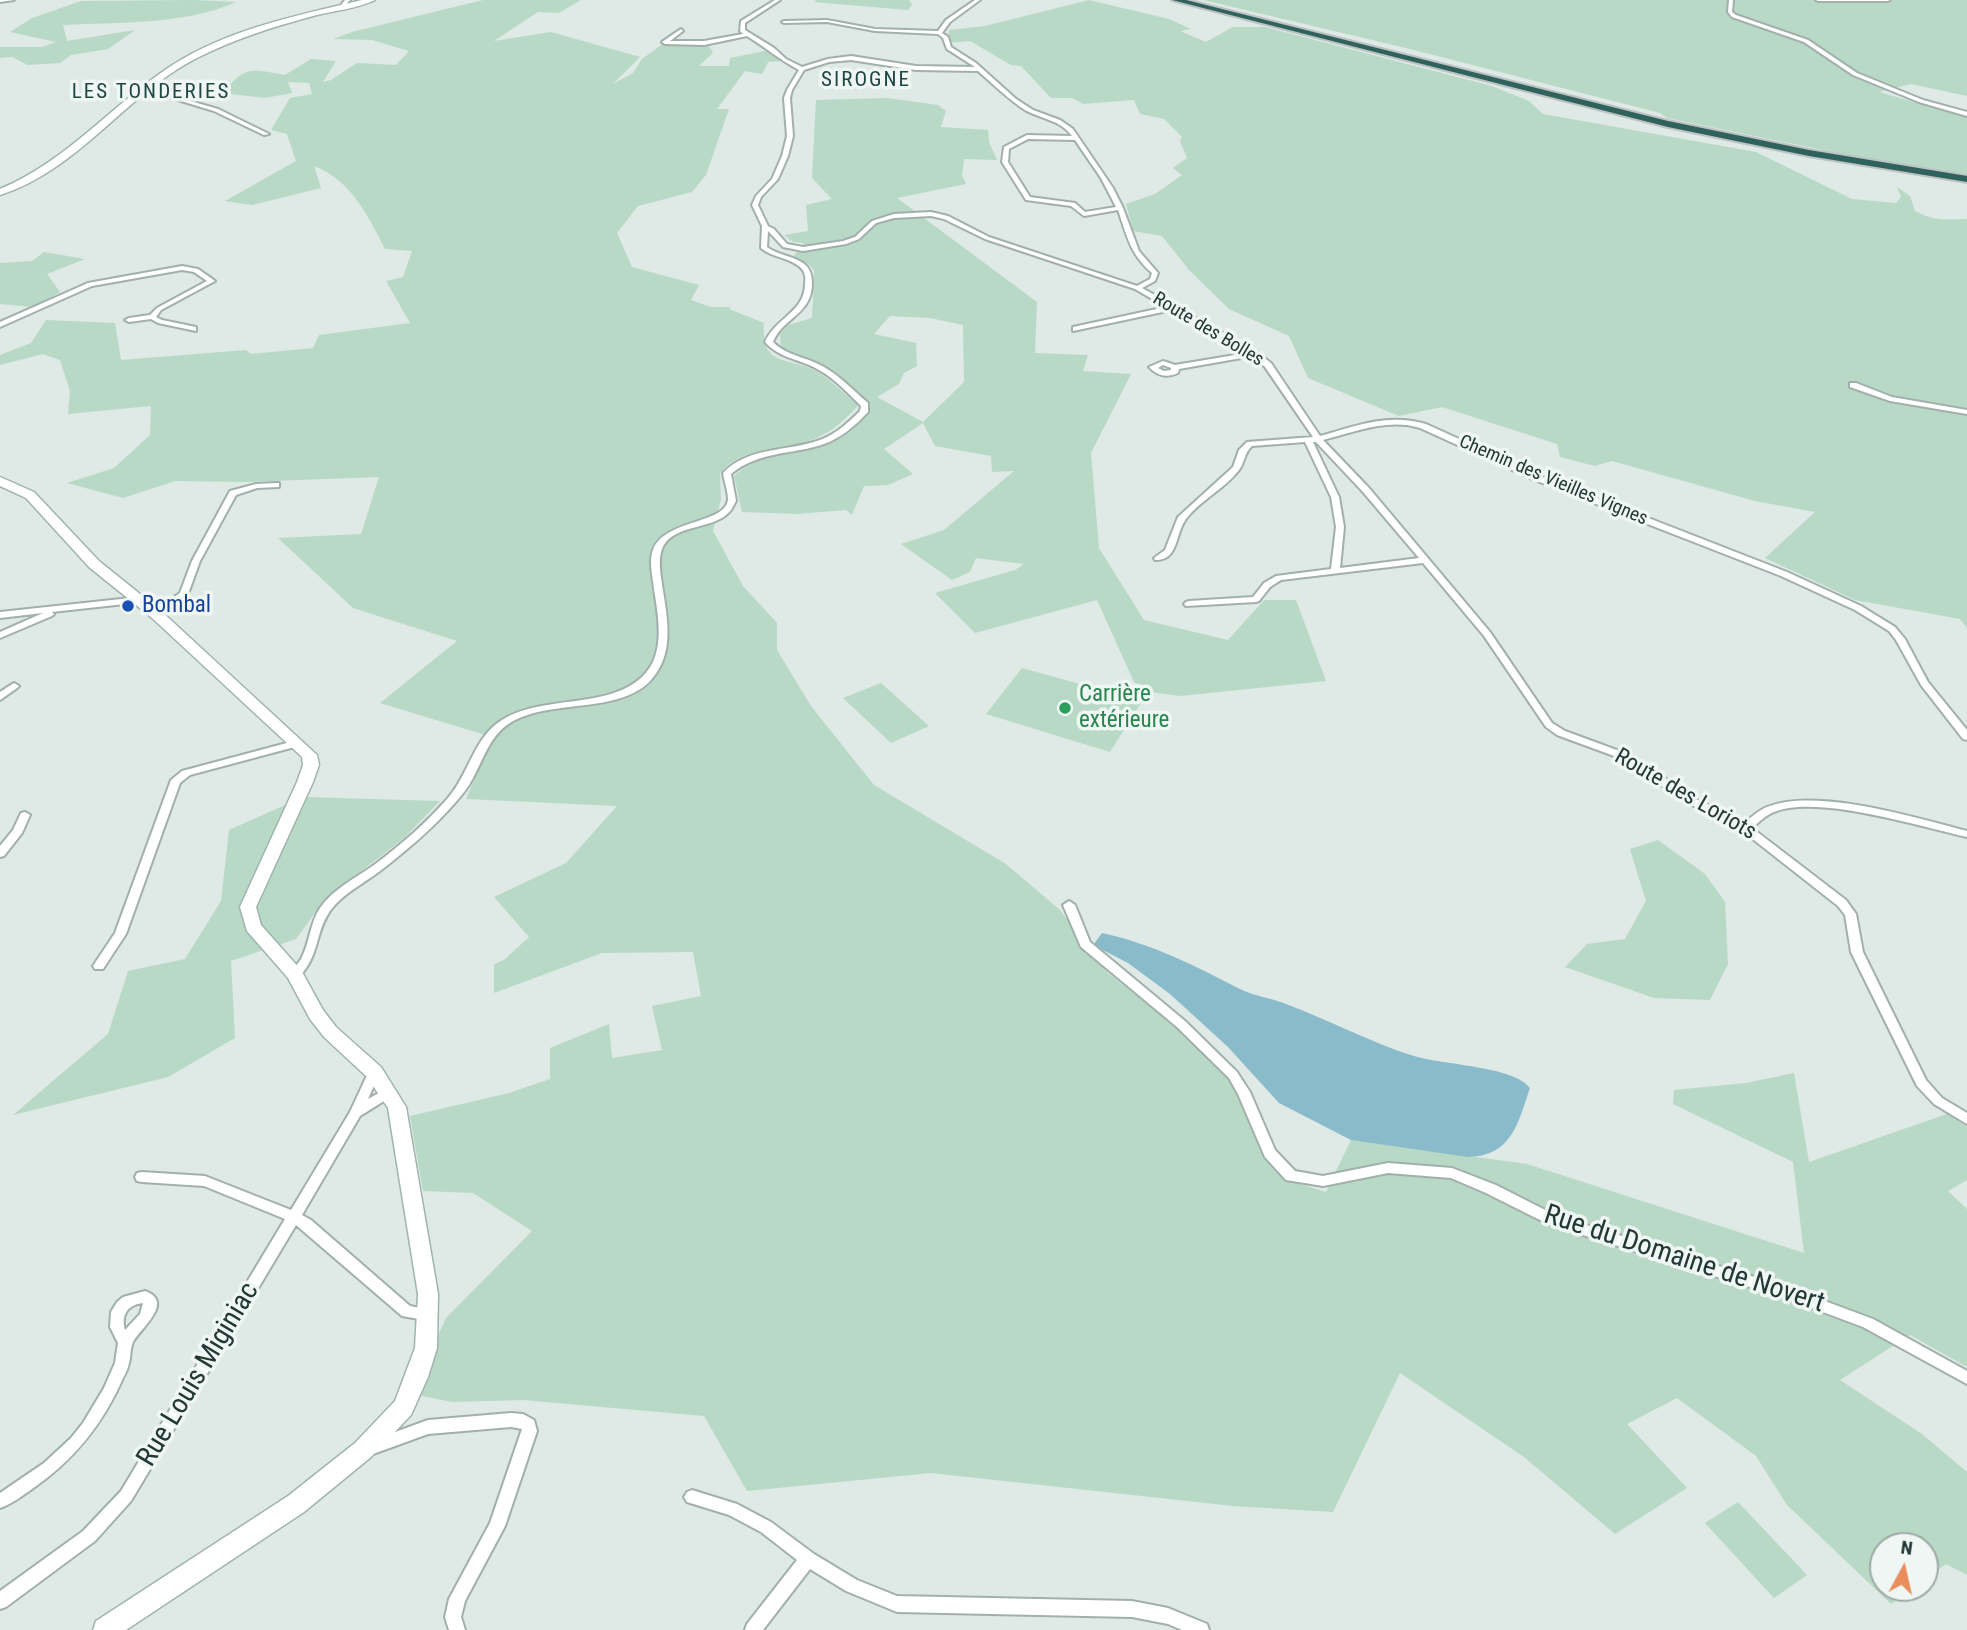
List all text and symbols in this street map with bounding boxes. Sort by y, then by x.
district label: SIROGNE [822,68,910,94]
district label: LES TONDERIES [73,80,229,106]
street label: Route des Bolles [1148,288,1268,372]
street label: Chemin des Vieilles Vignes [1455,431,1651,531]
place label: Bombal [142,592,211,620]
marker: Bombal [120,598,136,614]
place label: Carrière extérieure [1079,681,1169,735]
marker: Carrière extérieure [1057,700,1073,716]
street label: Route des Loriots [1609,743,1761,847]
street label: Rue du Domaine de Novert [1540,1199,1828,1321]
street label: Rue Louis Miginiac [131,1277,267,1473]
north arrow [1869,1532,1939,1602]
text: N [1899,1535,1914,1560]

